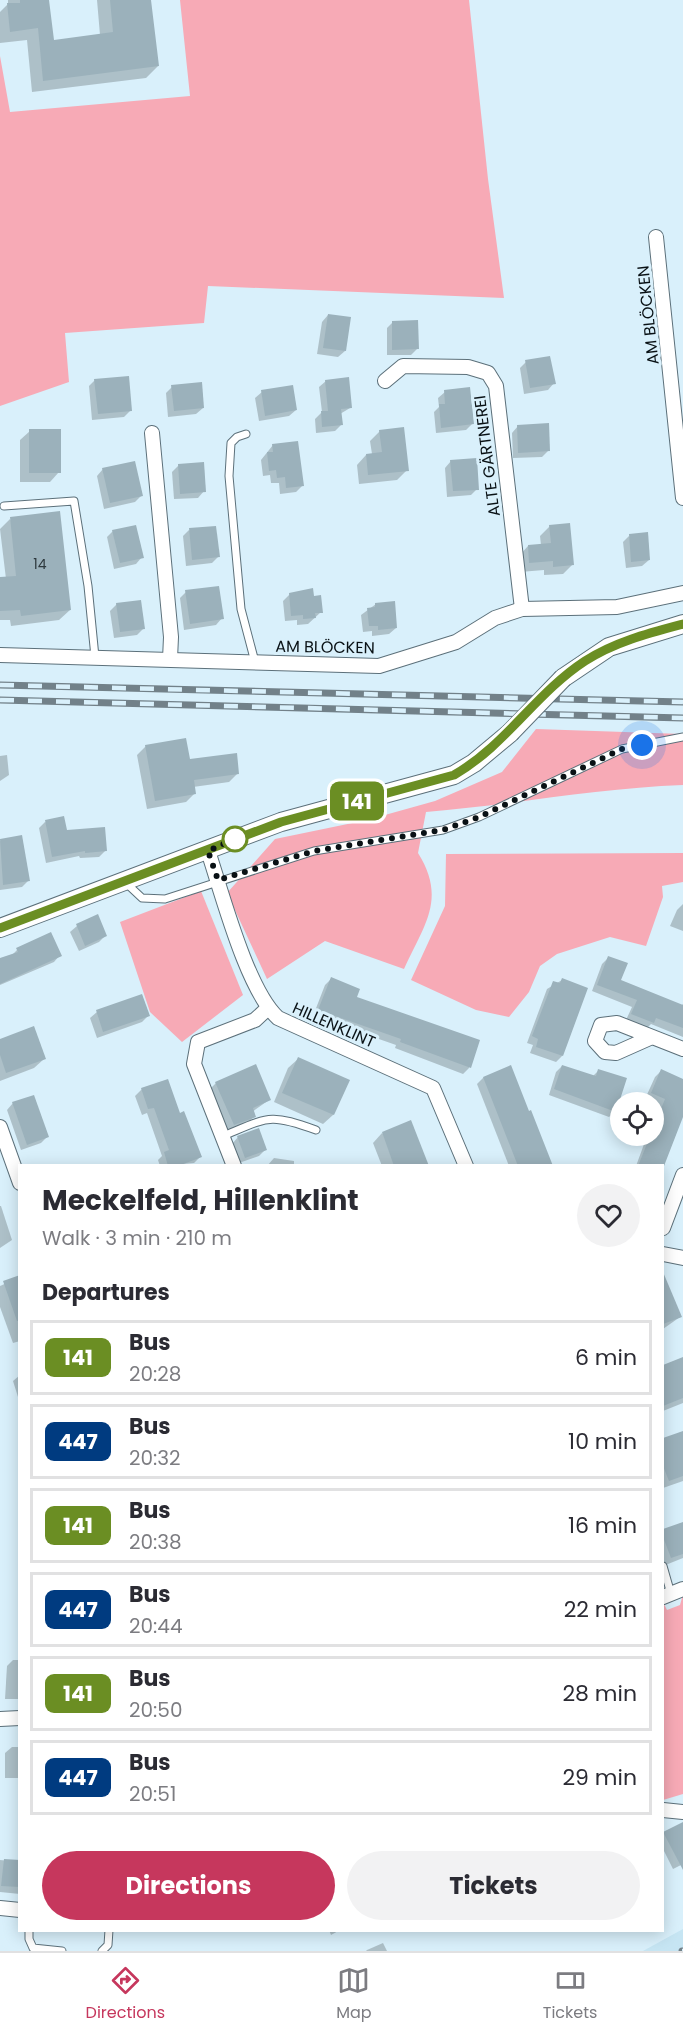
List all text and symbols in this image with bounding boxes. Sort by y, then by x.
street label: AM BLÖCKEN [631,264,665,366]
street label: ALTE GÄRTNEREI [468,394,506,518]
house number: 14 [33,554,47,574]
street label: AM BLÖCKEN [275,635,375,659]
your location [627,730,657,760]
line badge: 141 [322,782,392,820]
text: 141 [342,787,372,816]
unlabelled marker [222,826,248,852]
street label: HILLENKLINT [289,996,379,1054]
map controls [610,1092,664,1146]
button: locate [610,1092,664,1146]
text: Meckelfeld, Hillenklint [42,1181,359,1220]
button: heart [577,1184,640,1247]
text: Walk · 3 min · 210 m [42,1224,232,1252]
text: Departures [42,1277,170,1308]
text: Bus [129,1327,171,1358]
text: 6 min [575,1342,637,1373]
text: 141 [63,1343,93,1372]
text: 20:28 [129,1360,181,1388]
text: Bus [129,1411,171,1442]
text: 10 min [568,1426,637,1457]
text: 447 [58,1427,98,1456]
text: 20:32 [129,1444,181,1472]
text: Bus [129,1495,171,1526]
text: 16 min [568,1510,637,1541]
text: 141 [63,1511,93,1540]
text: 20:38 [129,1528,182,1556]
text: Bus [129,1579,171,1610]
text: 22 min [564,1594,637,1625]
text: 447 [58,1595,98,1624]
text: 20:44 [129,1612,182,1640]
text: Bus [129,1663,171,1694]
text: 28 min [562,1678,637,1709]
text: 141 [63,1679,93,1708]
text: 20:50 [129,1696,182,1724]
text: Bus [129,1747,171,1778]
text: 29 min [562,1762,637,1793]
text: 447 [58,1763,98,1792]
text: 20:51 [129,1780,176,1808]
button: Directions [42,1851,335,1920]
button: Tickets [347,1851,640,1920]
tab: Directions [86,1964,165,2025]
tab: Map [336,1964,372,2025]
tab: Tickets [543,1964,597,2025]

